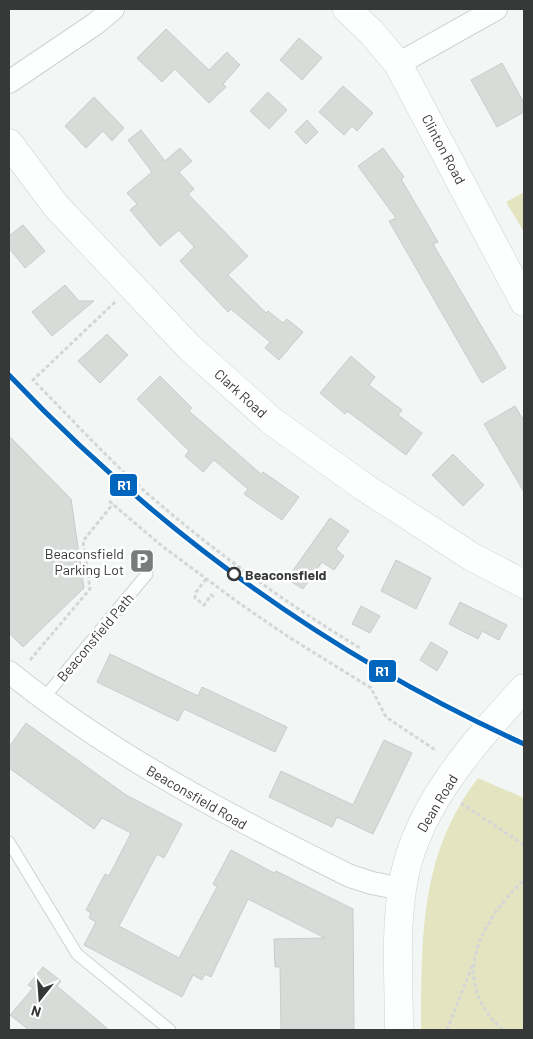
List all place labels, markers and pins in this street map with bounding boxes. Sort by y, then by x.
place label: Beaconsfield Parking Lot [45,545,124,578]
parking icon: Beaconsfield Parking Lot [129,548,155,574]
place label: Beaconsfield [245,566,327,583]
marker: Beaconsfield [227,567,241,581]

